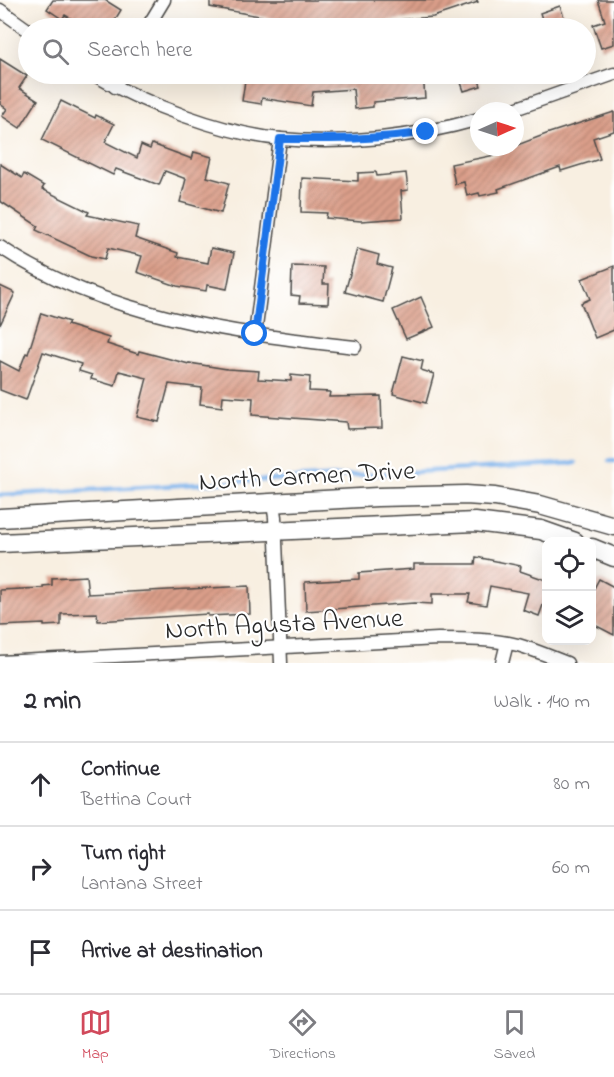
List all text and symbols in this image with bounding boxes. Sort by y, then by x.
search box [18,18,596,84]
icon: search [39,35,72,68]
text: Search here [87,35,192,67]
north arrow [470,102,524,156]
route end [412,118,438,144]
route start [241,320,267,346]
street label: North Carmen Drive [198,452,417,503]
map controls [542,537,596,645]
button: locate [542,537,596,591]
button: layers [542,591,596,645]
street label: North Agusta Avenue [164,600,405,651]
text: 2 min [24,683,81,721]
text: Walk · 140 m [494,688,590,717]
text: Continue [81,754,160,786]
icon: ahead [24,768,57,801]
text: 80 m [553,770,590,799]
text: Bettina Court [81,786,192,815]
text: Turn right [81,838,166,870]
icon: right [24,852,57,885]
text: 60 m [552,854,590,883]
text: Lantana Street [81,870,203,899]
icon: arrive [24,936,57,969]
text: Arrive at destination [81,936,263,968]
tab: Map [79,1006,112,1066]
tab: Directions [269,1006,336,1066]
tab: Saved [493,1006,535,1066]

